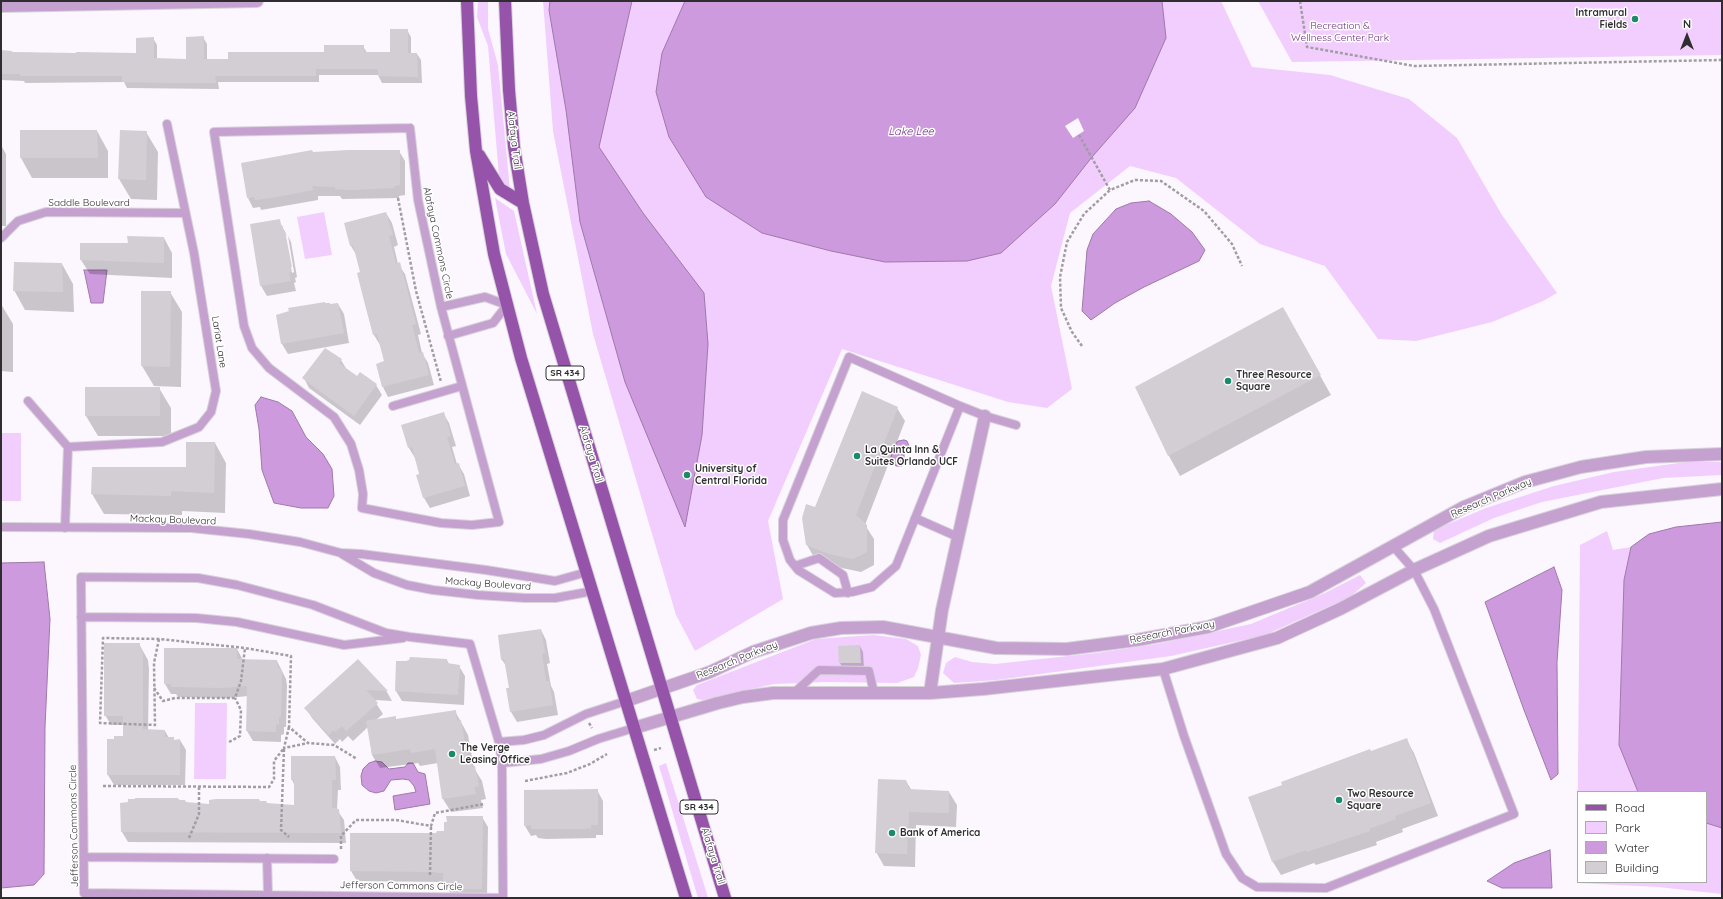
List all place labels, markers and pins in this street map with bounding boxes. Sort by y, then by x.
place label: Intramural Fields [1575,7,1627,30]
marker: Intramural Fields [1630,14,1640,24]
place label: Three Resource Square [1236,369,1312,392]
marker: Three Resource Square [1223,376,1233,386]
place label: La Quinta Inn & Suites Orlando UCF [865,444,958,468]
marker: La Quinta Inn & Suites Orlando UCF [852,451,862,461]
place label: University of Central Florida [695,463,767,486]
marker: University of Central Florida [682,470,692,480]
place label: The Verge Leasing Office [460,742,530,766]
marker: The Verge Leasing Office [447,749,457,759]
place label: Two Resource Square [1347,788,1414,812]
marker: Two Resource Square [1334,795,1344,805]
place label: Bank of America [900,827,980,839]
marker: Bank of America [887,828,897,838]

